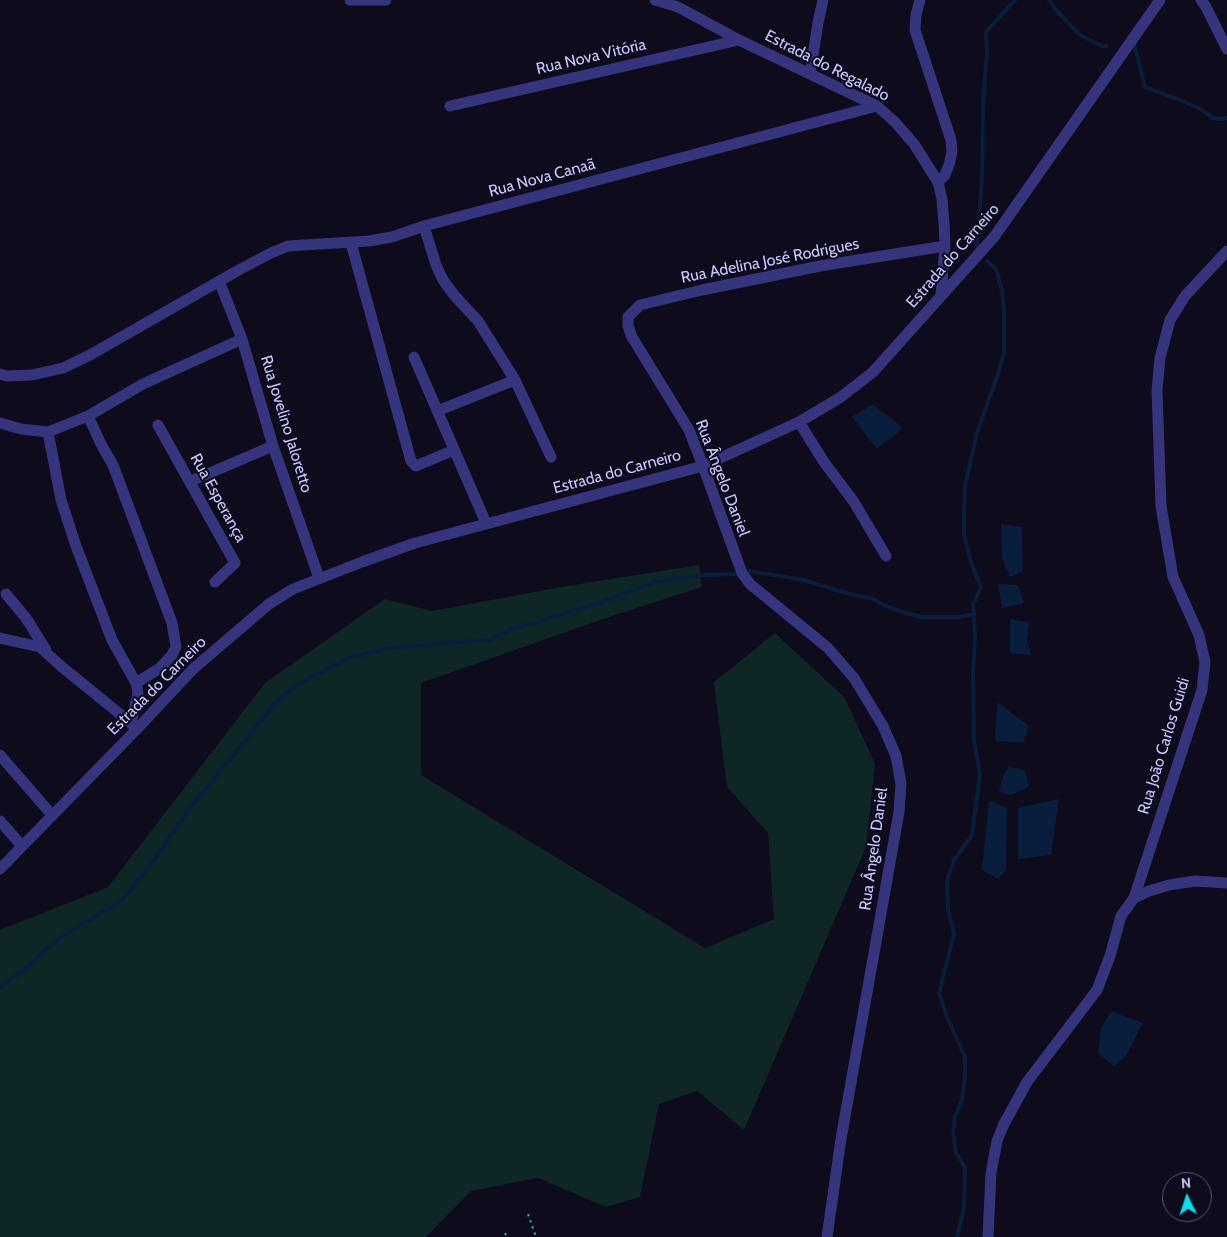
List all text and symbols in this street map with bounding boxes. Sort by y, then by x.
street label: Estrada do Regalado [762,26,892,106]
street label: Rua Nova Vitória [534,35,648,79]
street label: Rua Nova Canaã [487,155,597,201]
street label: Estrada do Carneiro [903,200,1003,312]
street label: Rua Adelina José Rodrigues [679,234,861,288]
street label: Rua Jovelino Jaloretto [256,353,316,495]
street label: Rua Ângelo Daniel [691,417,753,539]
street label: Estrada do Carneiro [551,446,683,498]
street label: Rua Esperança [186,450,250,546]
street label: Estrada do Carneiro [104,633,210,739]
street label: Rua João Carlos Guidi [1134,675,1194,817]
street label: Rua Ângelo Daniel [856,786,892,912]
north arrow [1162,1172,1212,1222]
text: N [1180,1174,1192,1192]

